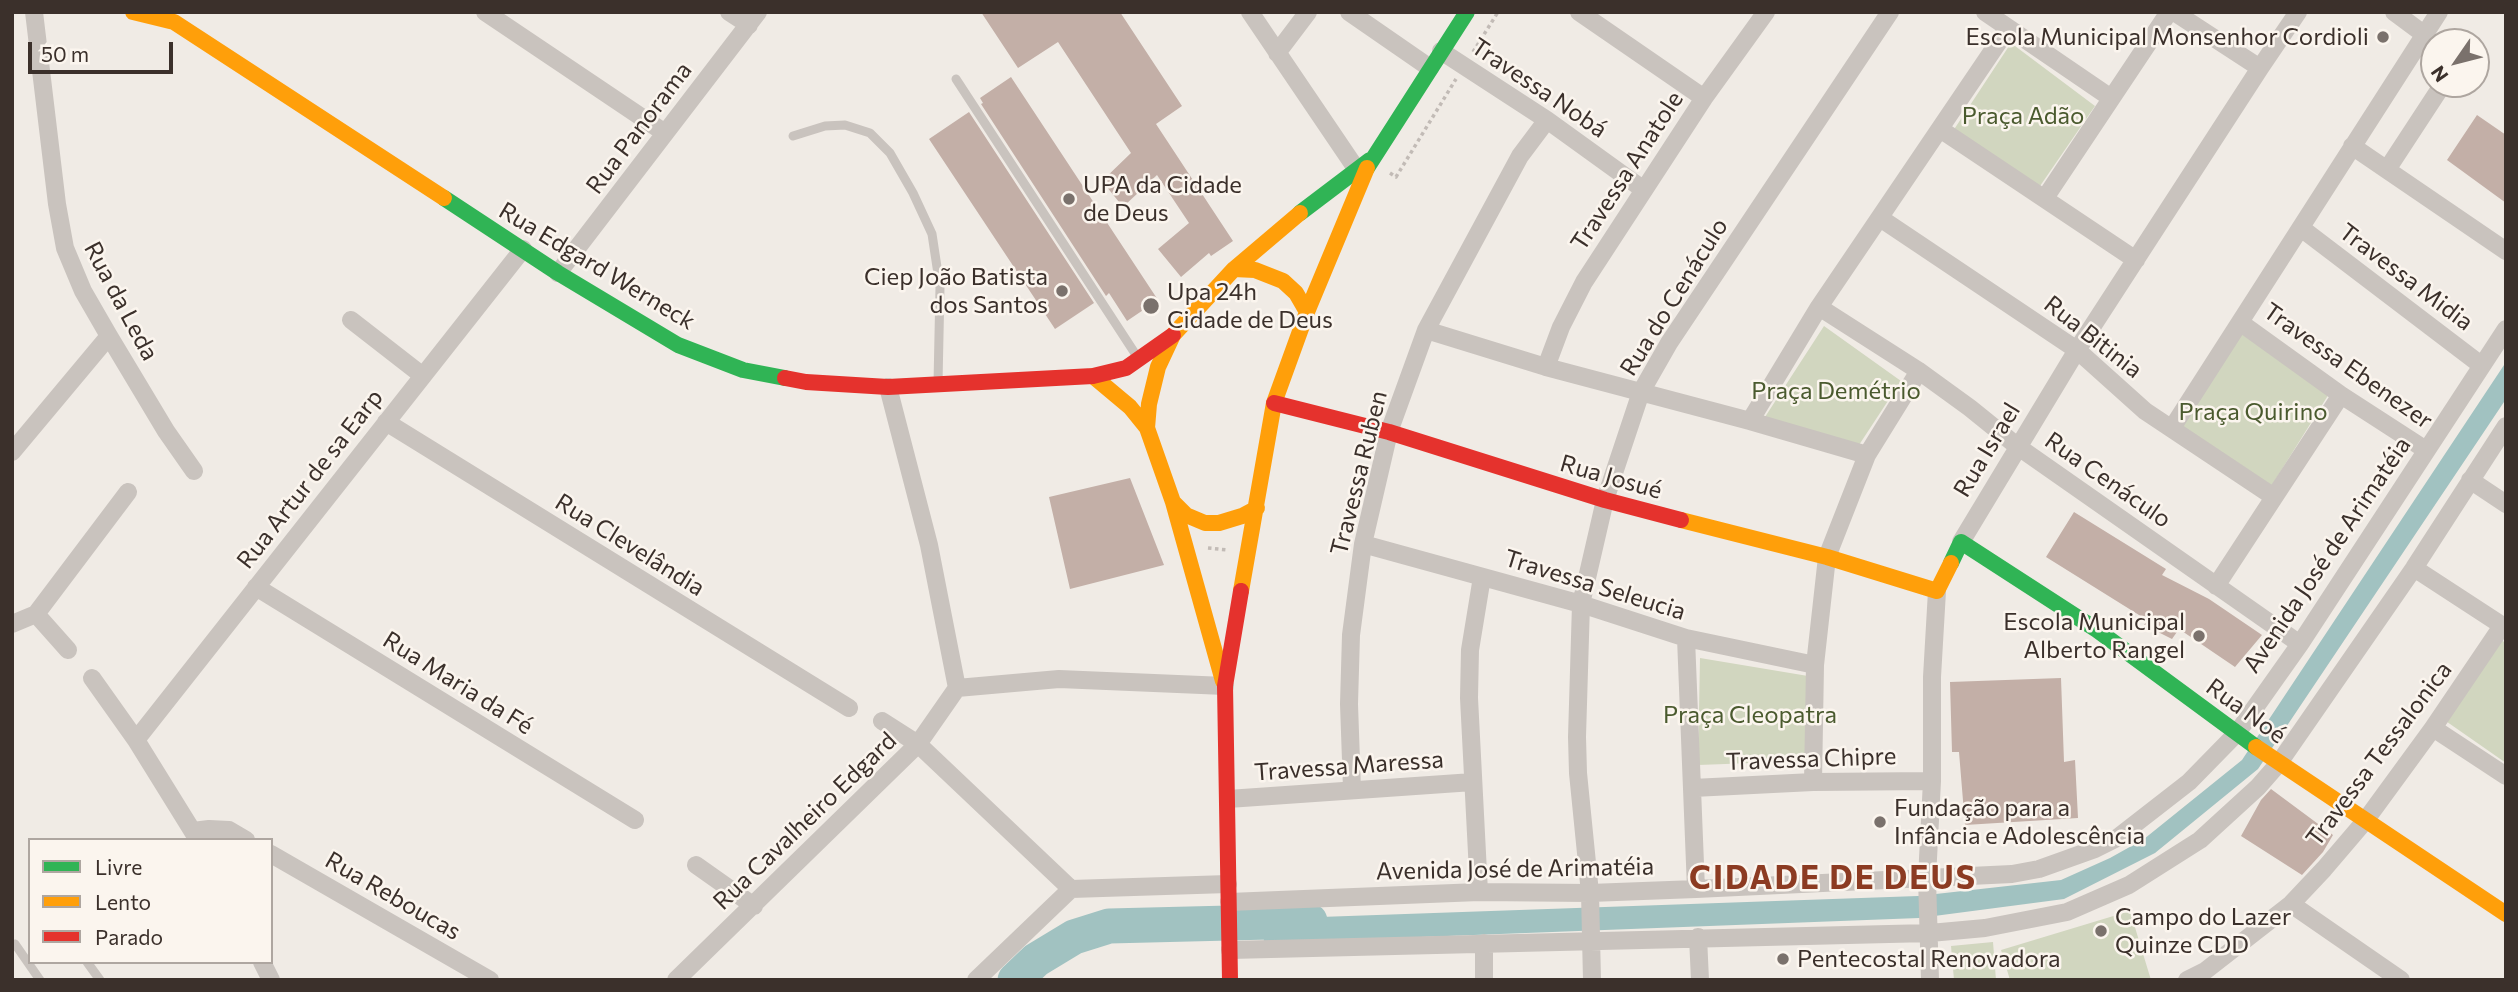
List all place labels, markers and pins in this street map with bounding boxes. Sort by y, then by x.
place label: Escola Municipal Monsenhor Cordioli [1966,23,2369,51]
marker: Escola Municipal Monsenhor Cordioli [2375,29,2391,45]
place label: UPA da Cidade de Deus [1083,171,1242,227]
marker: UPA da Cidade de Deus [1061,191,1077,207]
place label: Ciep João Batista dos Santos [864,263,1048,319]
place label: Upa 24h Cidade de Deus [1167,278,1333,334]
marker: Ciep João Batista dos Santos [1054,283,1070,299]
marker: Upa 24h Cidade de Deus [1141,296,1161,316]
place label: Escola Municipal Alberto Rangel [2003,608,2185,664]
marker: Escola Municipal Alberto Rangel [2191,628,2207,644]
place label: Fundação para a Infância e Adolescência [1894,794,2145,850]
marker: Fundação para a Infância e Adolescência [1872,814,1888,830]
place label: Campo do Lazer Quinze CDD [2115,903,2291,959]
marker: Campo do Lazer Quinze CDD [2093,923,2109,939]
place label: Pentecostal Renovadora [1797,945,2061,973]
marker: Pentecostal Renovadora [1775,951,1791,967]

